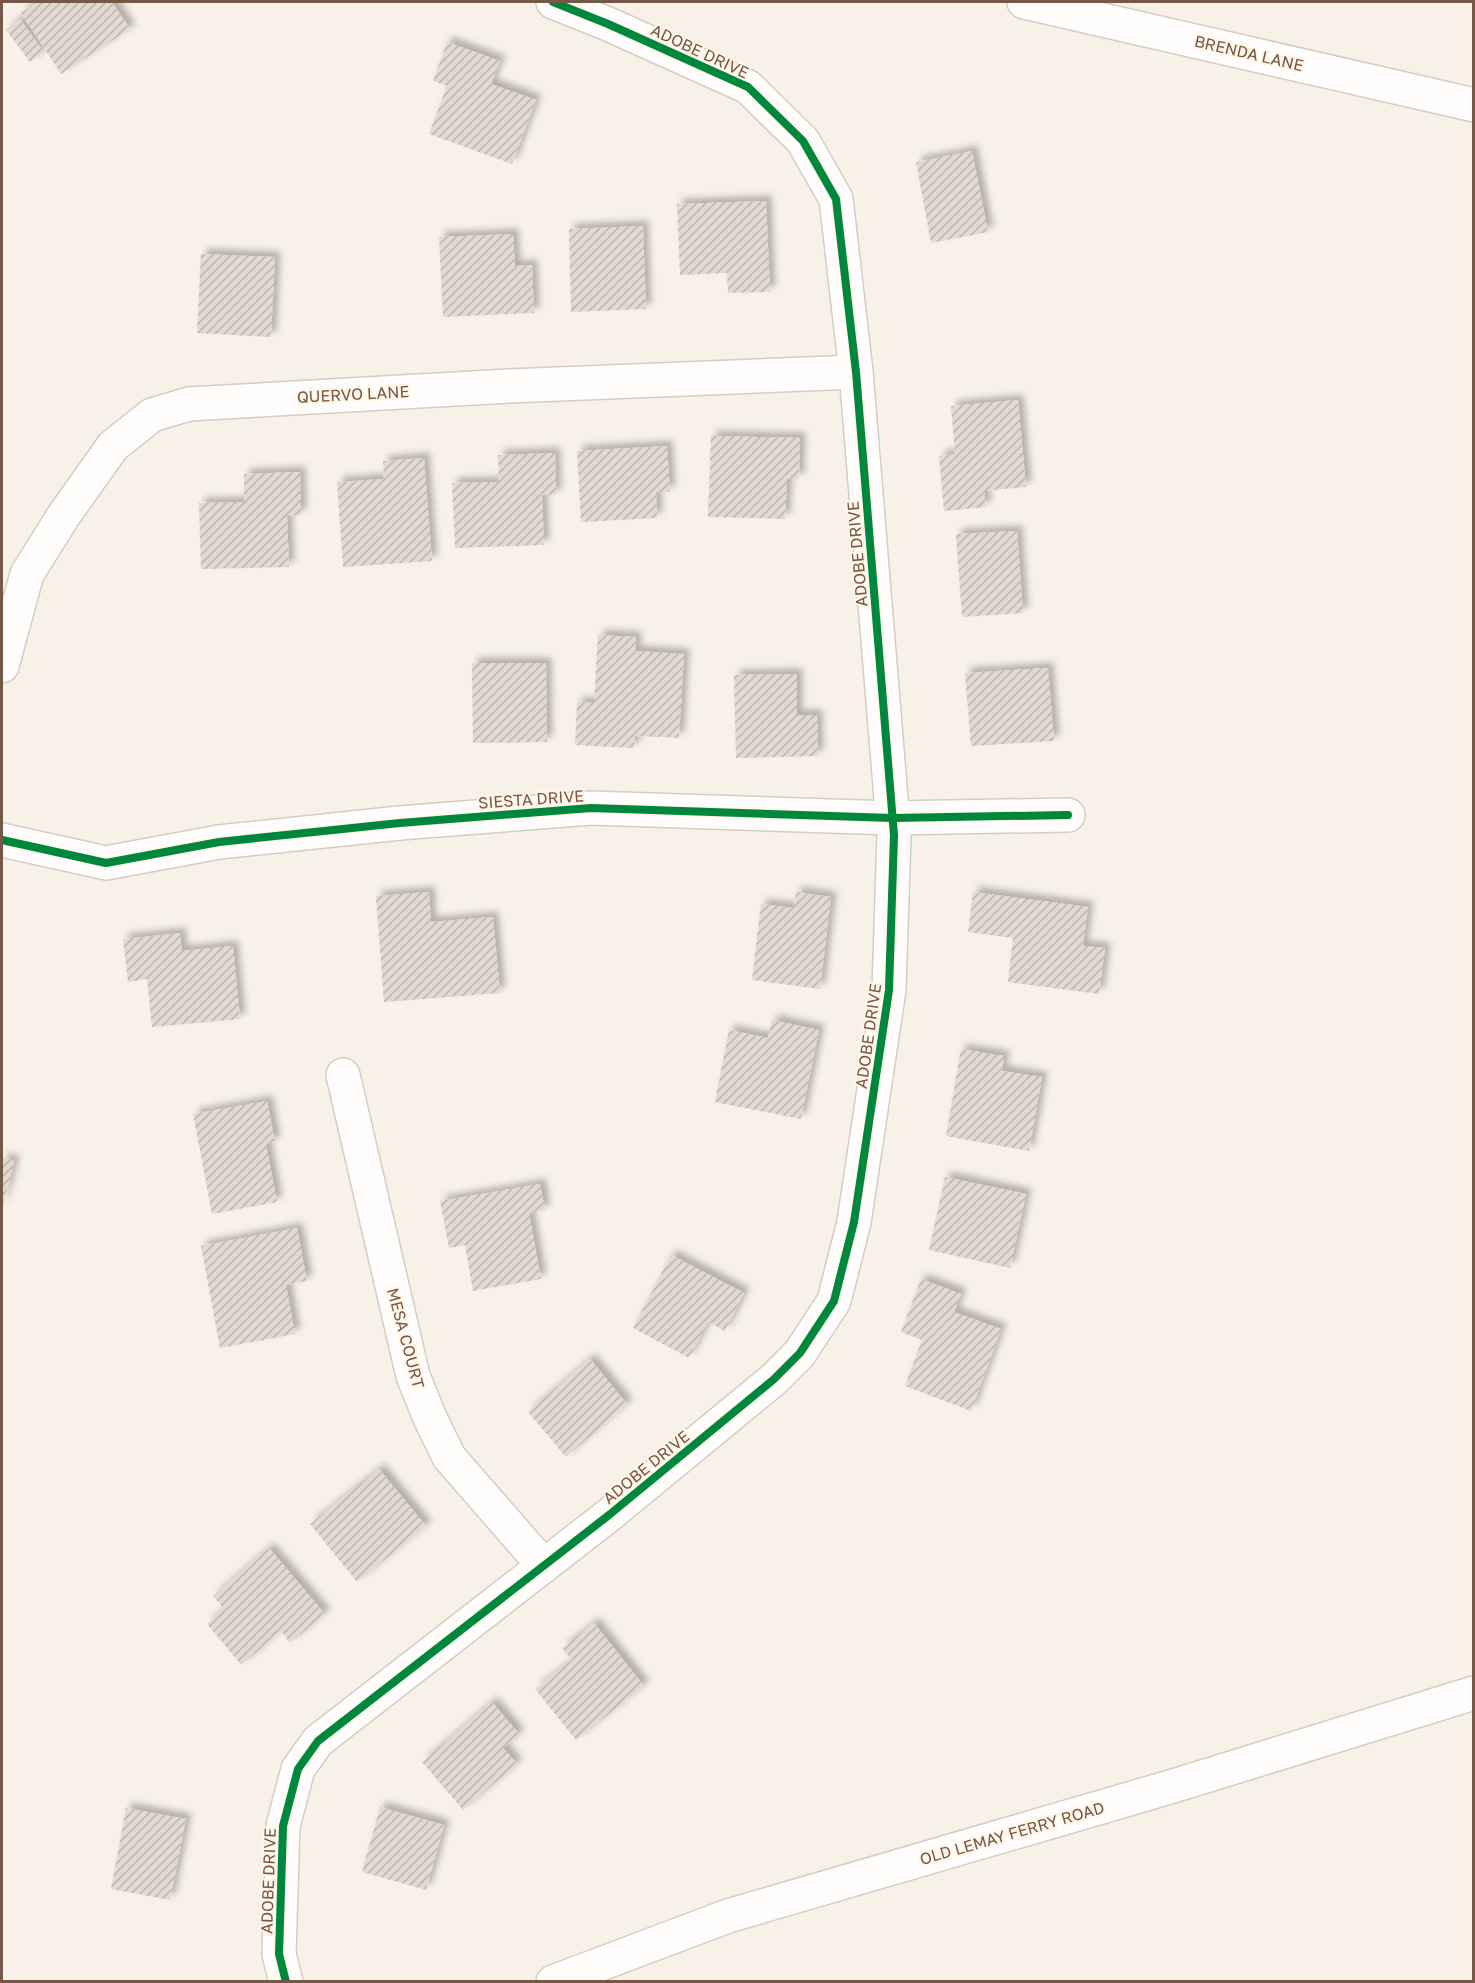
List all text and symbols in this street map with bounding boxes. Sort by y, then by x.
street label: ADOBE DRIVE [648,20,752,82]
street label: BRENDA LANE [1192,31,1306,75]
street label: QUERVO LANE [296,381,410,407]
street label: ADOBE DRIVE [842,500,872,608]
street label: SIESTA DRIVE [477,785,585,813]
street label: ADOBE DRIVE [851,982,885,1090]
street label: MESA COURT [383,1285,429,1391]
street label: ADOBE DRIVE [599,1426,693,1508]
street label: OLD LEMAY FERRY ROAD [917,1797,1107,1869]
street label: ADOBE DRIVE [256,1828,280,1934]

